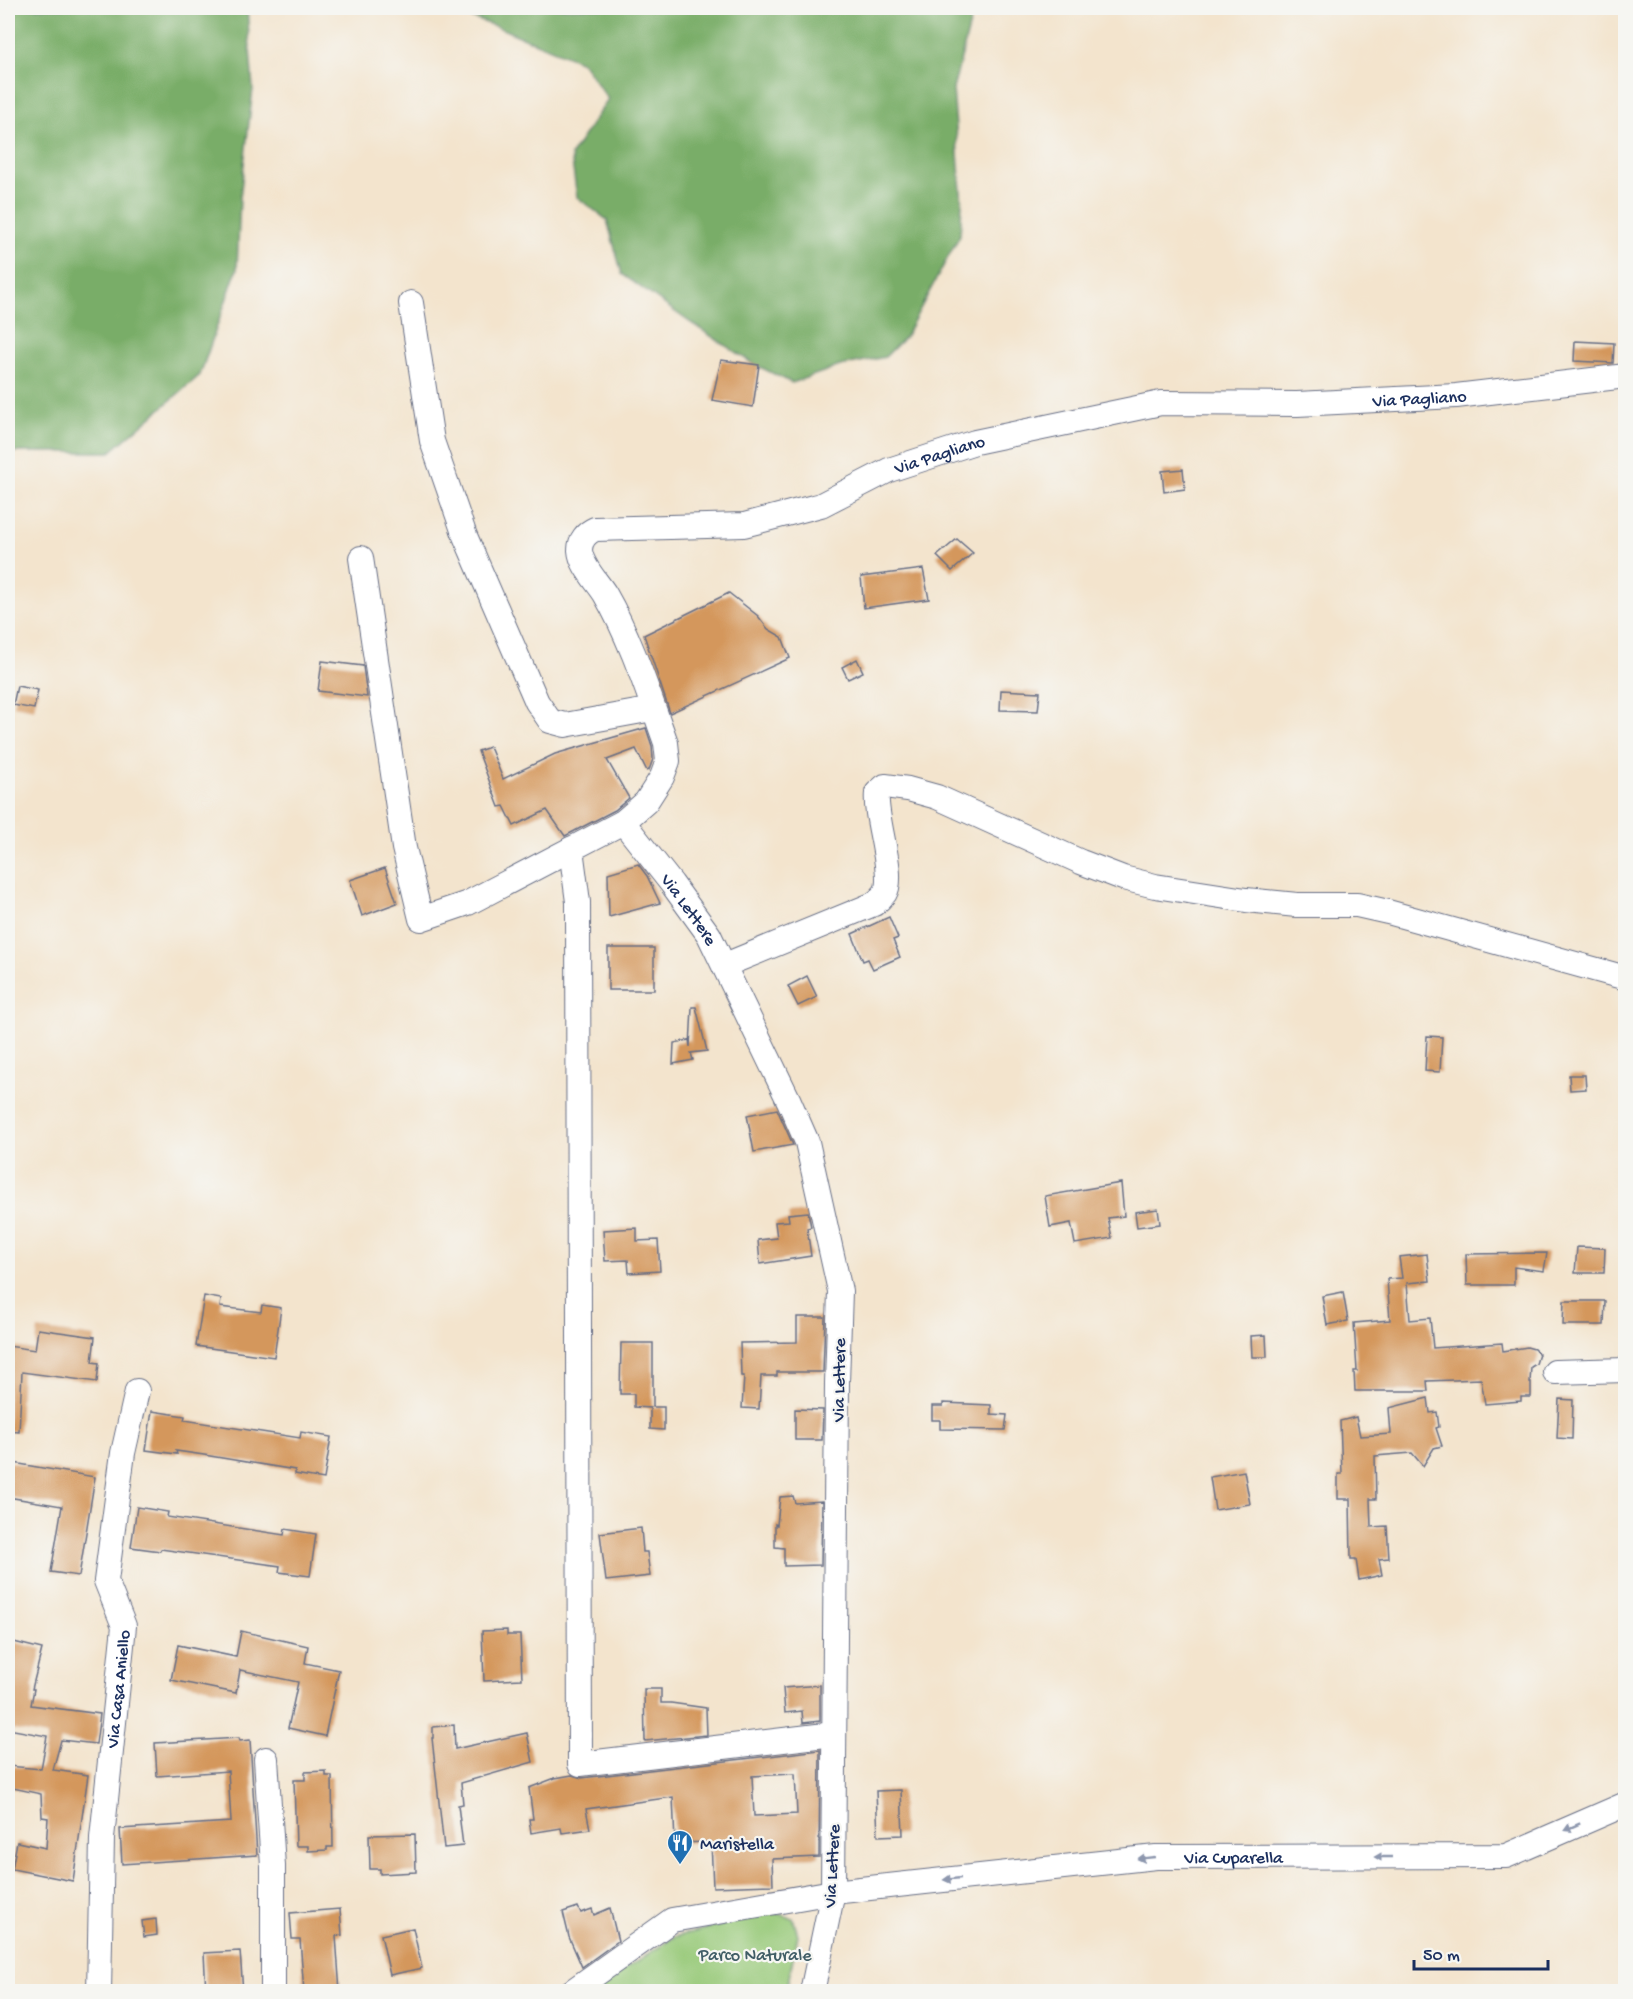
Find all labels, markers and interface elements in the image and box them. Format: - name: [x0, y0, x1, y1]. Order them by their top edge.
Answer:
- street label: Via Pagliano: [1371, 387, 1468, 413]
- street label: Via Pagliano: [891, 432, 987, 481]
- street label: Via Lettere: [654, 870, 721, 950]
- street label: Via Lettere: [829, 1337, 852, 1423]
- street label: Via Casa Aniello: [103, 1629, 137, 1750]
- street label: Via Lettere: [821, 1823, 846, 1909]
- one-way arrow: [1563, 1823, 1581, 1832]
- restaurant icon: Maristella: [665, 1828, 695, 1866]
- place label: Maristella: [700, 1835, 775, 1856]
- street label: Via Cuparella: [1183, 1849, 1284, 1870]
- one-way arrow: [1374, 1852, 1393, 1862]
- one-way arrow: [1137, 1854, 1156, 1863]
- one-way arrow: [943, 1875, 962, 1884]
- scale bar: [1414, 1933, 1548, 1971]
- park label: Parco Naturale: [697, 1946, 812, 1967]
- text: 50 m: [1423, 1946, 1460, 1967]

